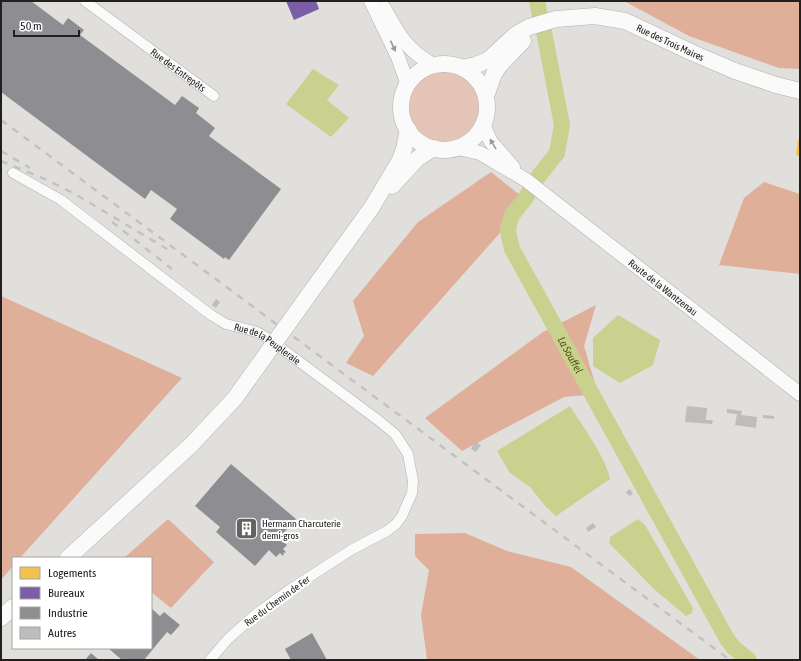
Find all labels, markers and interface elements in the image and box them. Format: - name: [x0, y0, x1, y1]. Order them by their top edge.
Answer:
- scale bar: [14, 12, 79, 38]
- text: 50 m: [20, 19, 42, 33]
- street label: Rue des Trois Maires: [635, 22, 706, 63]
- one-way arrow: [390, 40, 396, 51]
- street label: Rue des Entrepôts: [149, 46, 208, 94]
- one-way arrow: [489, 139, 497, 149]
- street label: Route de la Wantzenau: [627, 257, 700, 318]
- street label: Rue de la Peupleraie: [233, 321, 303, 367]
- water label: La Souffel: [556, 335, 585, 375]
- building icon: Hermann Charcuterie demi-gros: [234, 516, 260, 542]
- place label: Hermann Charcuterie demi-gros: [262, 518, 341, 541]
- legend: [12, 557, 152, 649]
- text: Logements: [48, 566, 96, 580]
- street label: Rue du Chemin de Fer: [242, 573, 313, 628]
- text: Bureaux: [48, 586, 85, 600]
- text: Industrie: [48, 606, 88, 620]
- text: Autres: [48, 626, 76, 640]

